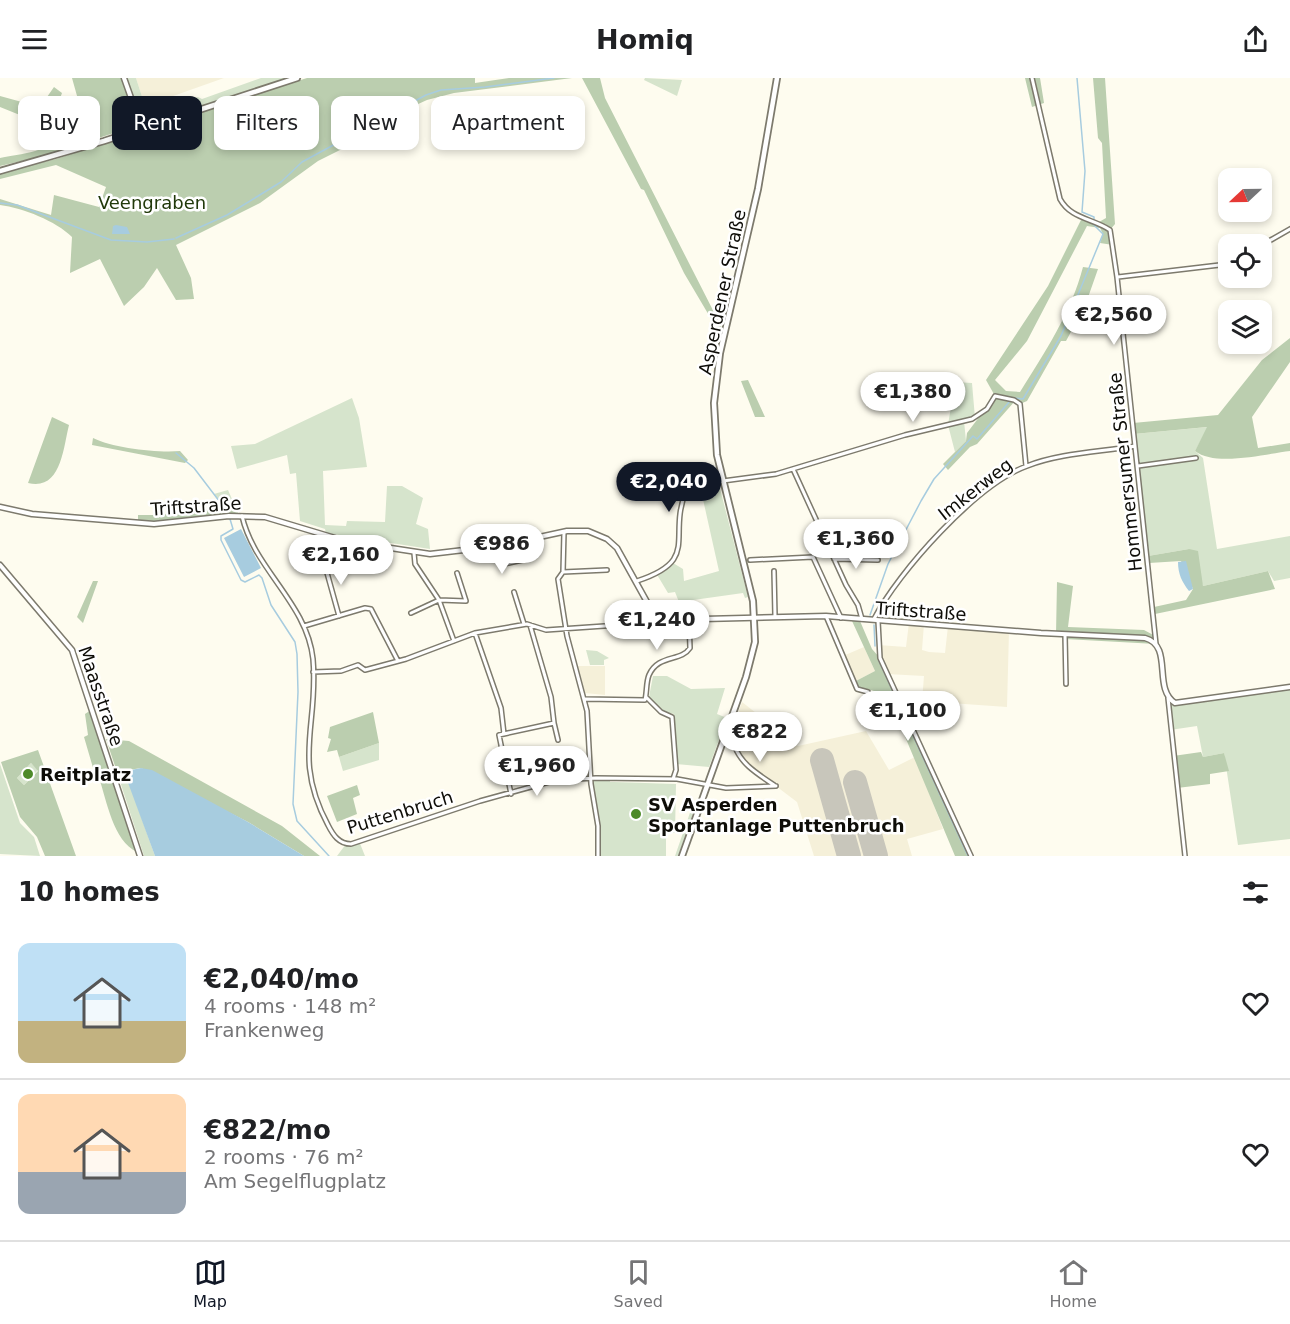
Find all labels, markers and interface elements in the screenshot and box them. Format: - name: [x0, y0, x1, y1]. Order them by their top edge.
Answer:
- icon: menu: [18, 23, 51, 56]
- icon: share: [1239, 23, 1272, 56]
- text: Homiq: [596, 24, 694, 55]
- chip: Buy: [18, 96, 100, 150]
- chip: Rent: [112, 96, 202, 150]
- chip: Filters: [214, 96, 319, 150]
- chip: New: [331, 96, 419, 150]
- chip: Apartment: [431, 96, 585, 150]
- north arrow: [1218, 168, 1272, 222]
- map controls: [1218, 168, 1272, 354]
- park label: Veengraben: [98, 192, 206, 213]
- street label: Asperdener Straße: [694, 207, 750, 377]
- button: locate: [1218, 234, 1272, 288]
- pin: €2,560: [1065, 295, 1163, 346]
- button: layers: [1218, 300, 1272, 354]
- text: €2,560: [1075, 302, 1153, 326]
- street label: Hommersumer Straße: [1104, 371, 1146, 573]
- pin: €1,380: [864, 372, 962, 423]
- text: €1,380: [874, 379, 952, 403]
- street label: Imkerweg: [934, 454, 1016, 524]
- pin: €2,040: [620, 462, 718, 513]
- text: €2,040: [630, 469, 708, 493]
- street label: Triftstraße: [149, 492, 242, 520]
- pin: €1,360: [807, 519, 905, 570]
- pin: €986: [466, 524, 538, 575]
- text: €1,360: [817, 526, 895, 550]
- text: €986: [474, 531, 530, 555]
- pin: €2,160: [292, 535, 390, 586]
- text: €2,160: [302, 542, 380, 566]
- street label: Triftstraße: [874, 597, 967, 625]
- pin: €1,240: [608, 600, 706, 651]
- text: €1,240: [618, 607, 696, 631]
- street label: Maasstraße: [74, 643, 128, 749]
- pin: €1,100: [859, 691, 957, 742]
- text: €1,100: [869, 698, 947, 722]
- pin: €822: [724, 712, 796, 763]
- text: €822: [732, 719, 788, 743]
- pin: €1,960: [488, 746, 586, 797]
- text: €1,960: [498, 753, 576, 777]
- place label: Reitplatz: [40, 764, 131, 785]
- marker: Reitplatz: [21, 767, 35, 781]
- street label: Puttenbruch: [344, 786, 456, 838]
- place label: SV Asperden Sportanlage Puttenbruch: [648, 794, 905, 836]
- marker: SV Asperden Sportanlage Puttenbruch: [629, 807, 643, 821]
- icon: filters: [1239, 876, 1272, 909]
- text: 10 homes: [18, 877, 160, 907]
- text: €2,040/mo: [204, 964, 359, 994]
- icon: home: [66, 967, 138, 1039]
- icon: heart: [1239, 987, 1272, 1020]
- text: 4 rooms · 148 m²: [204, 994, 376, 1018]
- text: Frankenweg: [204, 1018, 324, 1042]
- text: €822/mo: [204, 1115, 331, 1145]
- icon: home: [66, 1118, 138, 1190]
- icon: heart: [1239, 1138, 1272, 1171]
- text: 2 rooms · 76 m²: [204, 1145, 364, 1169]
- text: Am Segelflugplatz: [204, 1169, 386, 1193]
- tab: Map: [193, 1256, 227, 1311]
- tab: Saved: [614, 1256, 663, 1311]
- tab: Home: [1049, 1256, 1097, 1311]

